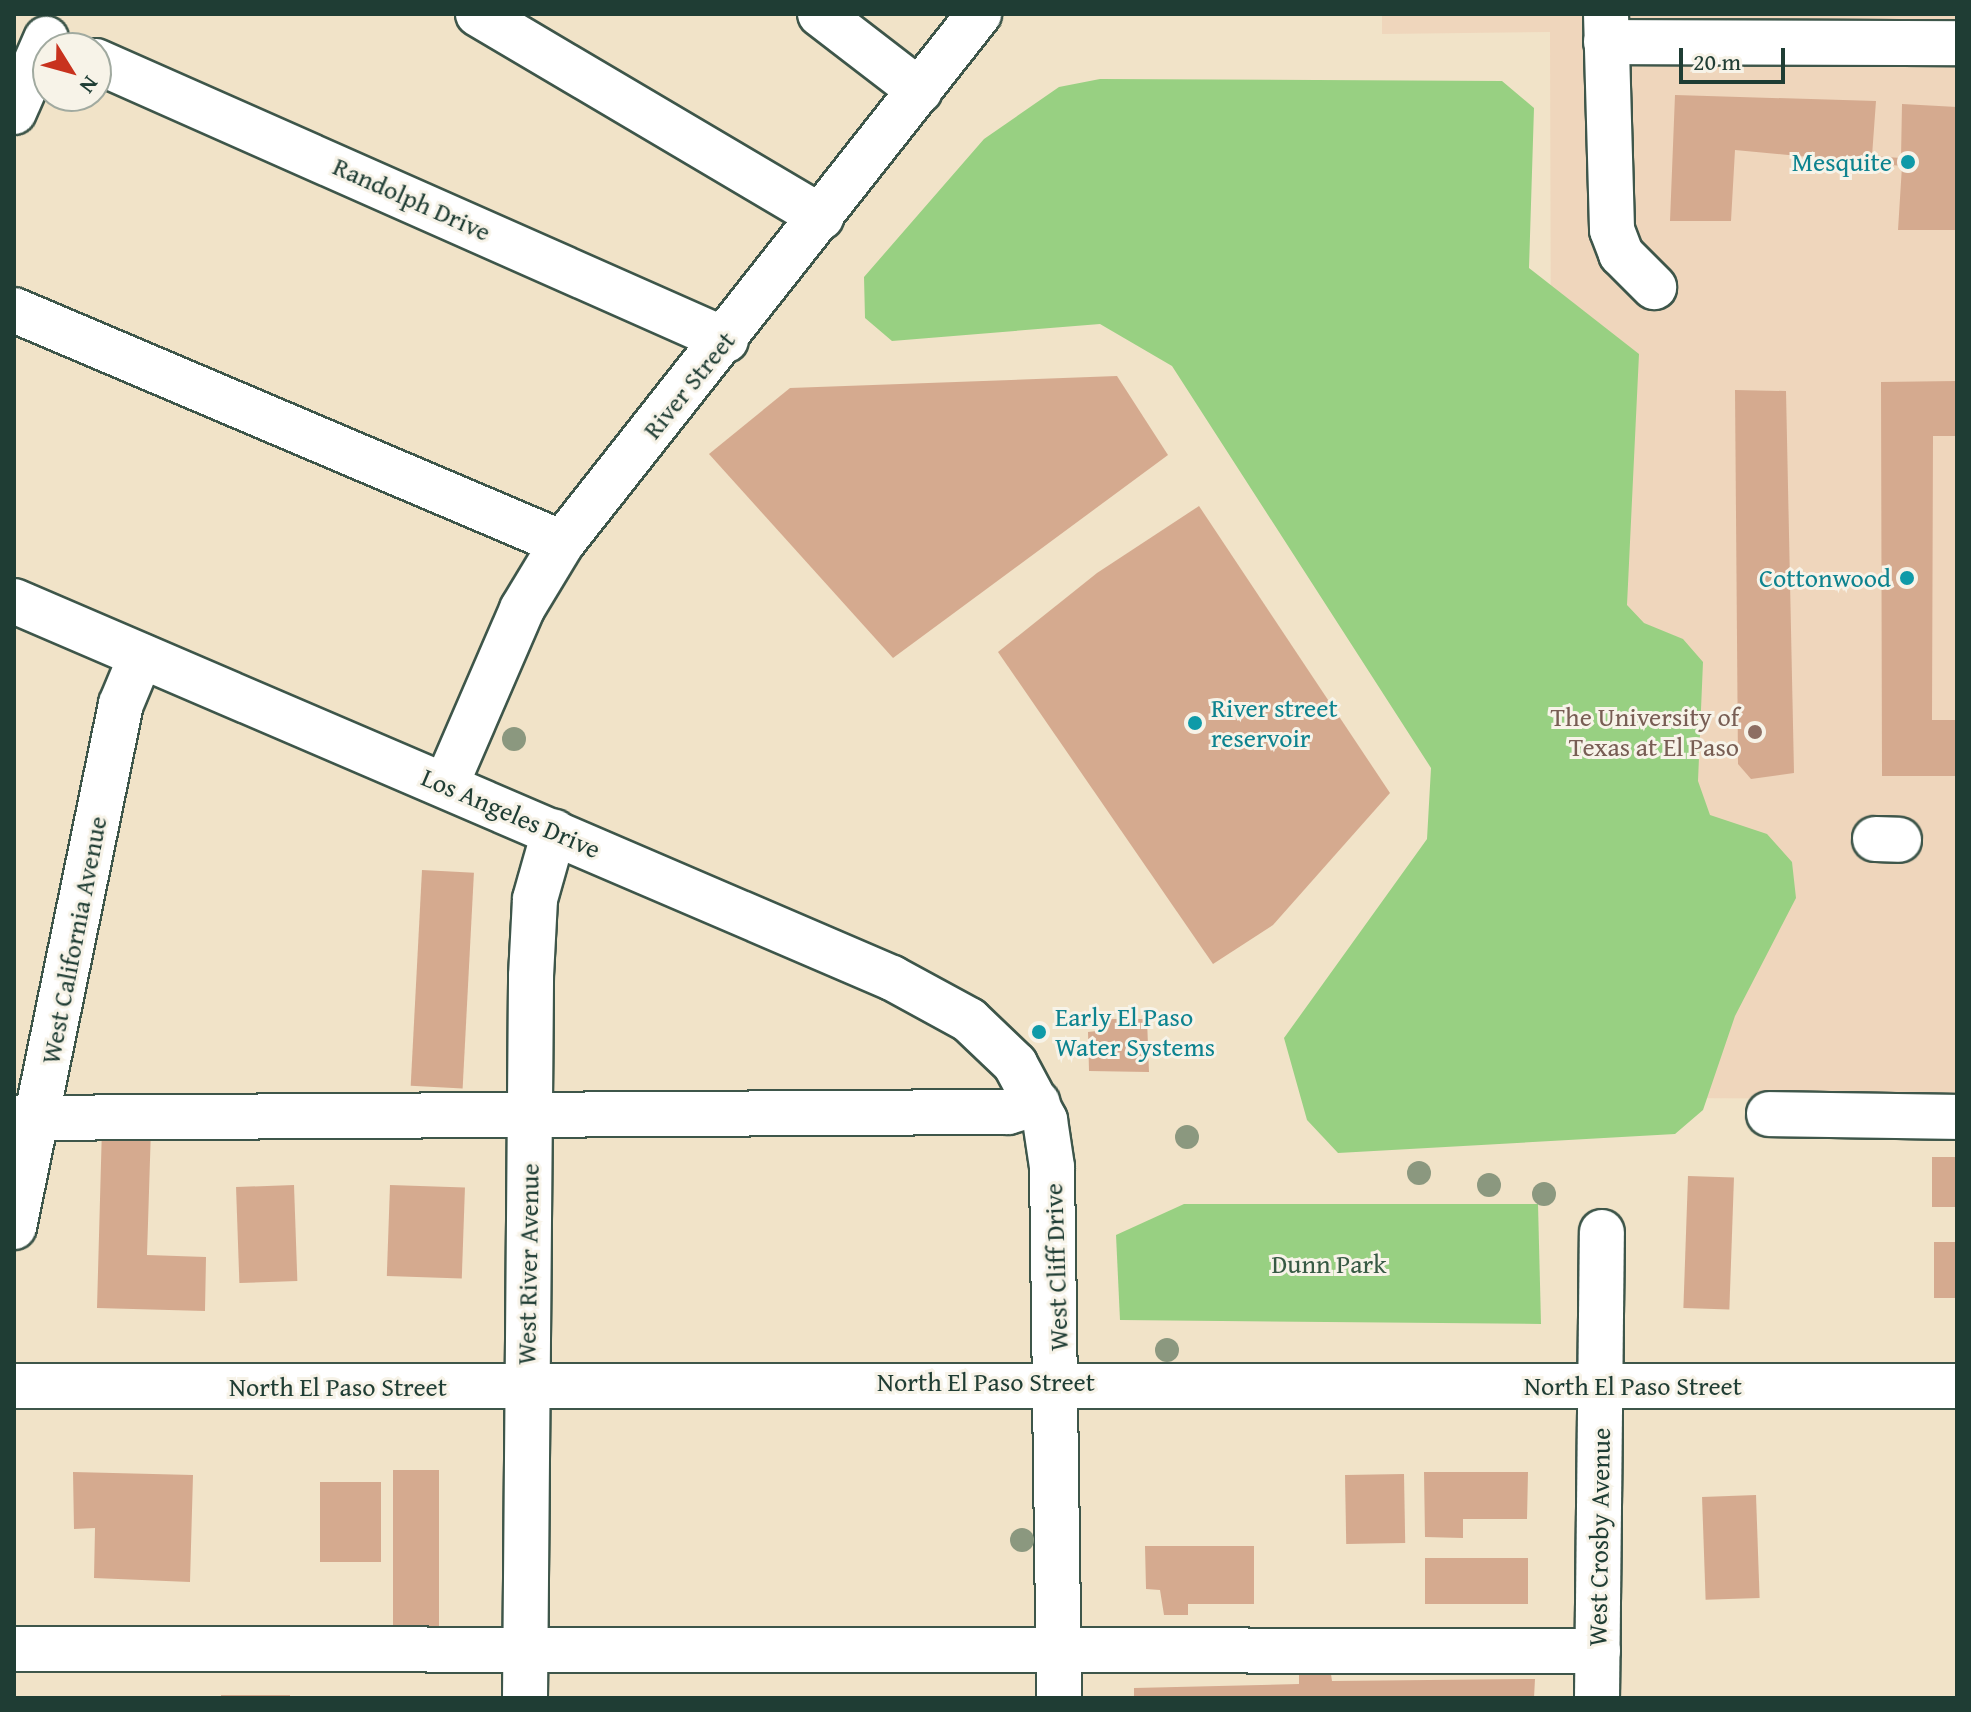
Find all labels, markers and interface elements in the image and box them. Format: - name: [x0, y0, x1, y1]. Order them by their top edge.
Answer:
- north arrow: [32, 32, 112, 112]
- scale bar: [1683, 32, 1789, 82]
- text: 20 m: [1693, 44, 1741, 79]
- text: N: [72, 70, 107, 101]
- place label: Mesquite: [1792, 146, 1892, 178]
- street label: Randolph Drive: [328, 150, 496, 248]
- marker: Mesquite: [1899, 153, 1917, 171]
- street label: River Street: [636, 325, 742, 445]
- place label: Cottonwood: [1759, 562, 1891, 594]
- marker: Cottonwood: [1898, 569, 1916, 587]
- place label: River street reservoir: [1211, 692, 1338, 754]
- place label: The University of Texas at El Paso: [1551, 701, 1739, 762]
- marker: River street reservoir: [1186, 714, 1204, 732]
- marker: The University of Texas at El Paso: [1746, 723, 1764, 741]
- street label: Los Angeles Drive: [417, 761, 605, 865]
- street label: West California Avenue: [35, 814, 113, 1066]
- place label: Early El Paso Water Systems: [1055, 1001, 1215, 1062]
- marker: Early El Paso Water Systems: [1030, 1023, 1048, 1041]
- street label: West River Avenue: [511, 1163, 545, 1365]
- street label: West Cliff Drive: [1037, 1183, 1075, 1351]
- park label: Dunn Park: [1272, 1248, 1386, 1280]
- street label: North El Paso Street: [877, 1366, 1095, 1398]
- street label: North El Paso Street: [1524, 1370, 1742, 1402]
- street label: North El Paso Street: [229, 1371, 447, 1403]
- street label: West Crosby Avenue: [1581, 1427, 1617, 1647]

